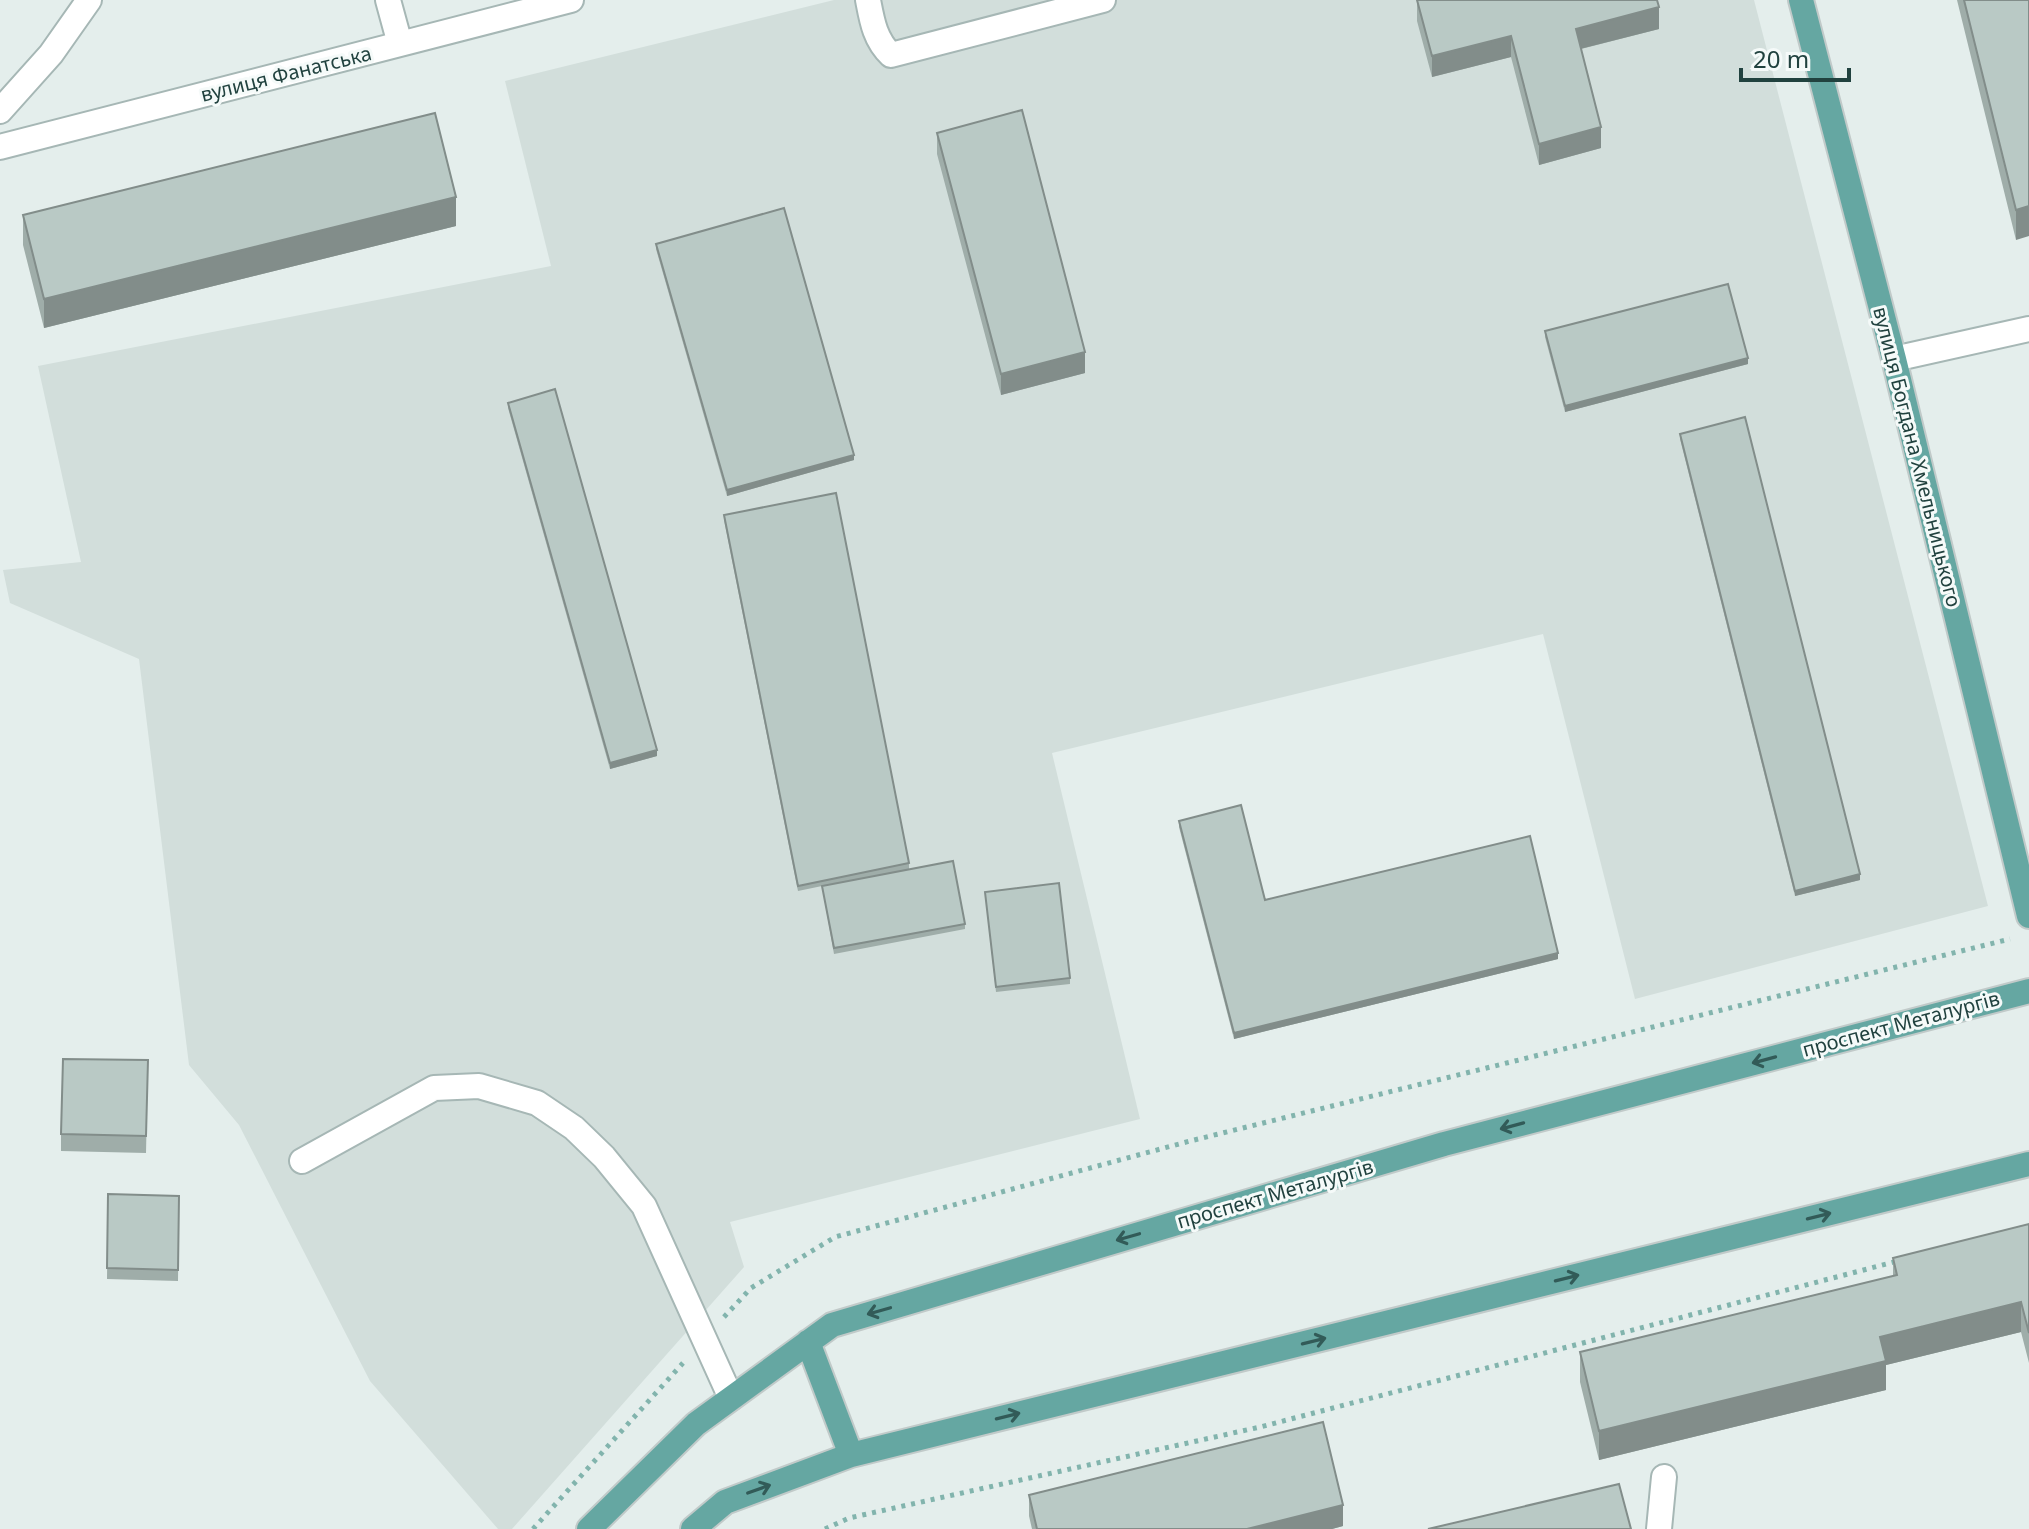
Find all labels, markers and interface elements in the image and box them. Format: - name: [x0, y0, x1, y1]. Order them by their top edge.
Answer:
- scale bar: [1741, 32, 1849, 82]
- street label: вулиця Фанатська: [198, 39, 374, 108]
- text: 20 m: [1753, 42, 1809, 75]
- street label: вулиця Богдана Хмельницького: [1867, 304, 1968, 610]
- street label: проспект Металургів: [1799, 984, 2002, 1063]
- one-way arrow: [1751, 1054, 1777, 1069]
- one-way arrow: [1500, 1119, 1526, 1134]
- street label: проспект Металургів: [1174, 1153, 1376, 1234]
- one-way arrow: [1806, 1208, 1831, 1223]
- one-way arrow: [1116, 1230, 1142, 1245]
- one-way arrow: [1553, 1270, 1579, 1285]
- one-way arrow: [866, 1304, 892, 1319]
- one-way arrow: [1301, 1332, 1327, 1347]
- one-way arrow: [995, 1408, 1021, 1423]
- one-way arrow: [746, 1481, 771, 1495]

